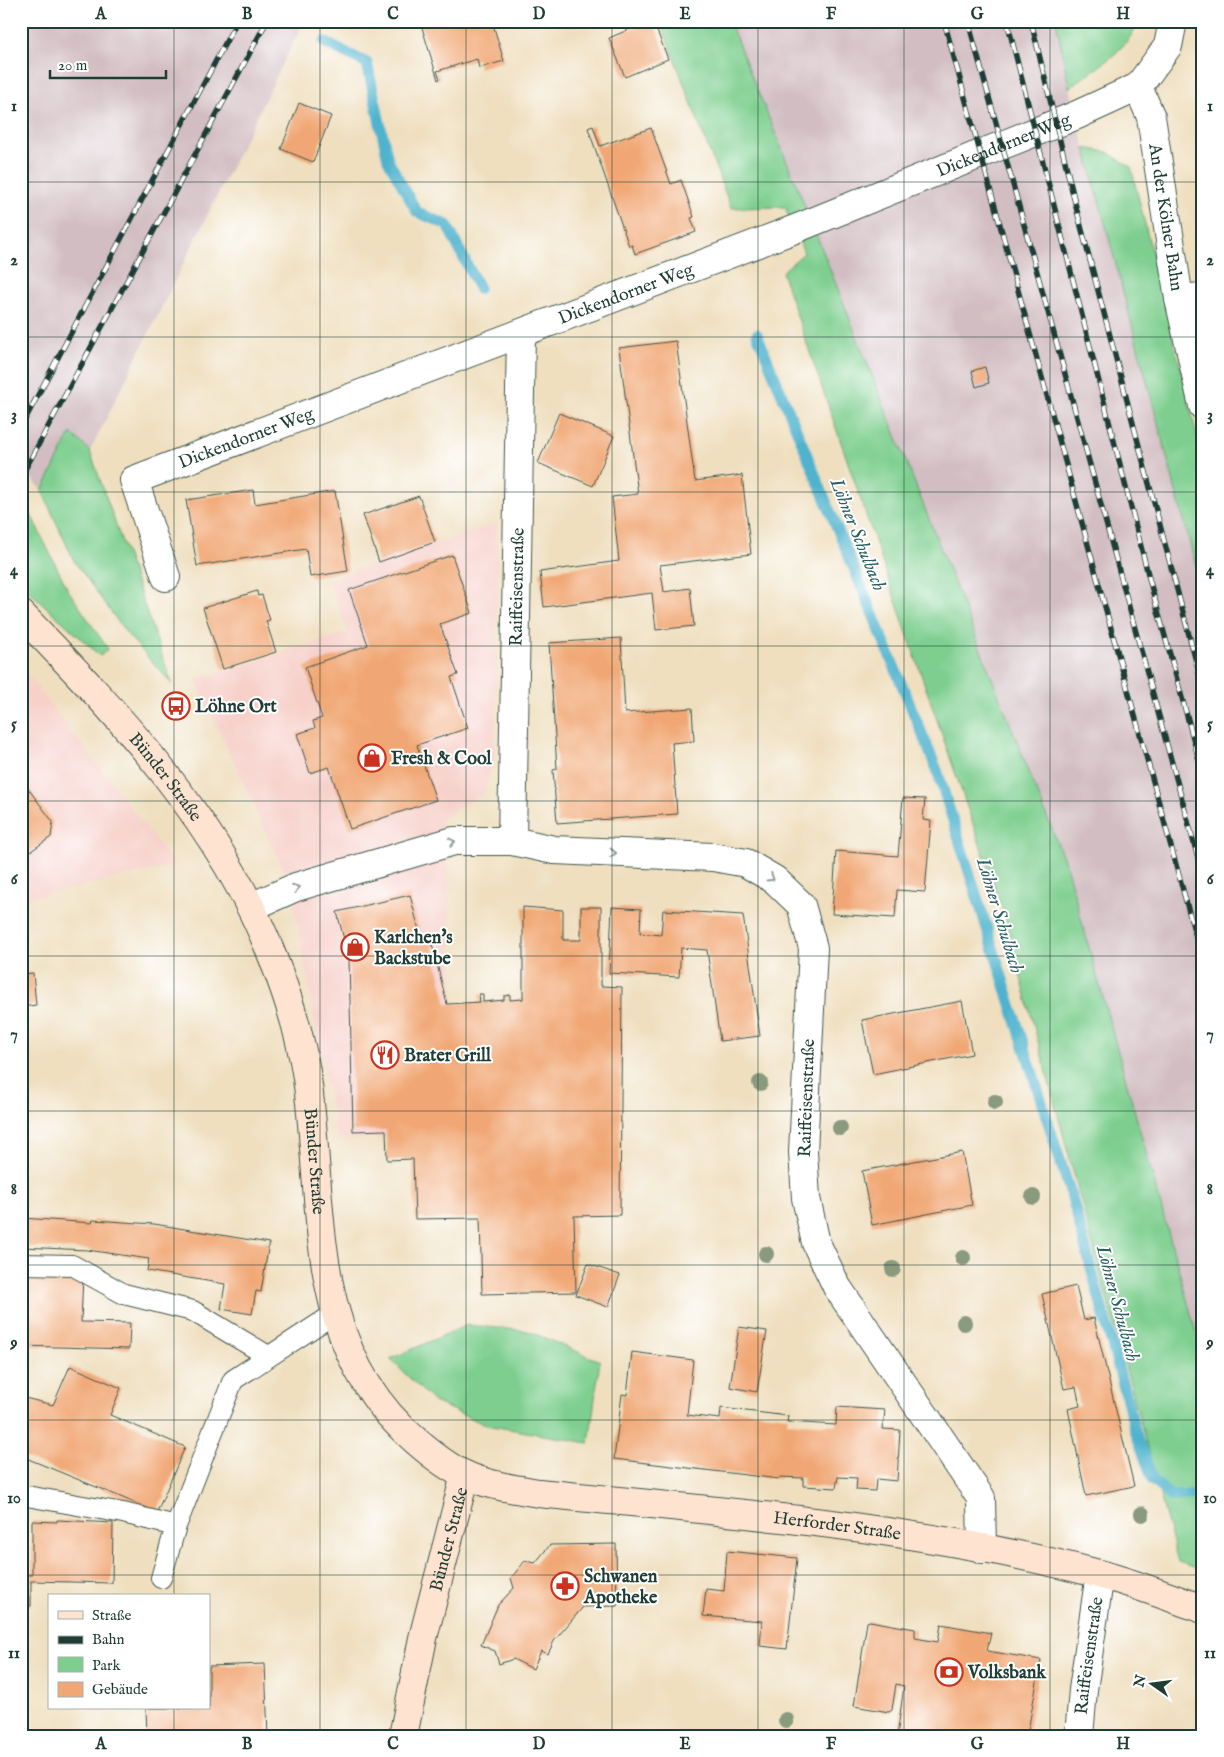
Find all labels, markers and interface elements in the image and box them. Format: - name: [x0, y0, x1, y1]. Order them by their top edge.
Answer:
- text: A: [95, 5, 108, 25]
- text: B: [242, 5, 253, 25]
- text: C: [387, 5, 399, 25]
- text: D: [533, 5, 546, 25]
- text: E: [679, 5, 691, 25]
- text: F: [826, 5, 837, 25]
- text: G: [971, 5, 984, 25]
- text: H: [1116, 5, 1130, 25]
- scale bar: [50, 48, 166, 80]
- text: 20 m: [58, 56, 88, 75]
- text: 1: [11, 97, 17, 117]
- text: 1: [1207, 97, 1213, 117]
- street label: Dickendorner Weg: [933, 109, 1075, 184]
- street label: An der Kölner Bahn: [1142, 141, 1188, 293]
- text: 2: [10, 251, 18, 271]
- text: 2: [1206, 251, 1214, 271]
- street label: Dickendorner Weg: [555, 259, 697, 331]
- street label: Dickendorner Weg: [176, 403, 318, 475]
- text: 3: [11, 406, 17, 426]
- text: 3: [1207, 406, 1213, 426]
- water label: Löhner Schulbach: [823, 474, 891, 595]
- street label: Raiffeisenstraße: [505, 528, 531, 647]
- text: 4: [10, 561, 19, 581]
- text: 4: [1206, 561, 1215, 581]
- bus stop icon: Löhne Ort: [161, 691, 191, 721]
- place label: Löhne Ort: [195, 696, 277, 719]
- text: 5: [11, 715, 17, 735]
- text: 5: [1207, 715, 1213, 735]
- street label: Bünder Straße: [123, 728, 206, 827]
- shop icon: Fresh & Cool: [357, 743, 387, 773]
- place label: Fresh & Cool: [391, 748, 493, 771]
- one-way arrow: [447, 838, 456, 848]
- one-way arrow: [610, 848, 617, 858]
- water label: Löhner Schulbach: [970, 854, 1028, 976]
- text: 6: [11, 870, 19, 890]
- text: 6: [1207, 870, 1215, 890]
- one-way arrow: [765, 871, 774, 881]
- one-way arrow: [291, 884, 300, 894]
- place label: Karlchen's Backstube: [374, 927, 453, 971]
- shop icon: Karlchen's Backstube: [340, 932, 370, 962]
- text: 7: [10, 1025, 18, 1045]
- text: 7: [1206, 1025, 1214, 1045]
- street label: Raiffeisenstraße: [794, 1038, 821, 1158]
- restaurant icon: Brater Grill: [370, 1040, 400, 1070]
- place label: Brater Grill: [404, 1045, 492, 1068]
- street label: Bünder Straße: [298, 1107, 329, 1216]
- text: 8: [11, 1180, 17, 1200]
- text: 8: [1207, 1180, 1213, 1200]
- water label: Löhner Schulbach: [1090, 1242, 1144, 1364]
- text: 9: [10, 1334, 18, 1354]
- text: 9: [1206, 1334, 1214, 1354]
- street label: Bünder Straße: [425, 1485, 474, 1594]
- text: 10: [7, 1489, 21, 1509]
- text: 10: [1203, 1489, 1217, 1509]
- street label: Herforder Straße: [772, 1507, 902, 1547]
- place label: Schwanen Apotheke: [583, 1566, 658, 1610]
- pharmacy icon: Schwanen Apotheke: [550, 1571, 580, 1601]
- legend: [48, 1594, 210, 1710]
- street label: Raiffeisenstraße: [1071, 1595, 1110, 1716]
- text: Straße: [92, 1606, 132, 1625]
- text: Bahn: [92, 1630, 124, 1649]
- text: 11: [8, 1644, 20, 1664]
- text: 11: [1204, 1644, 1216, 1664]
- text: Park: [92, 1656, 122, 1675]
- bank icon: Volksbank: [934, 1657, 964, 1687]
- north arrow: [1126, 1660, 1176, 1710]
- place label: Volksbank: [967, 1662, 1047, 1685]
- text: N: [1130, 1673, 1151, 1690]
- text: Gebäude: [92, 1680, 148, 1699]
- text: A: [95, 1735, 108, 1755]
- text: B: [242, 1735, 253, 1755]
- text: C: [387, 1735, 399, 1755]
- text: D: [533, 1735, 546, 1755]
- text: E: [679, 1735, 691, 1755]
- text: F: [826, 1735, 837, 1755]
- text: G: [971, 1735, 984, 1755]
- text: H: [1116, 1735, 1130, 1755]

